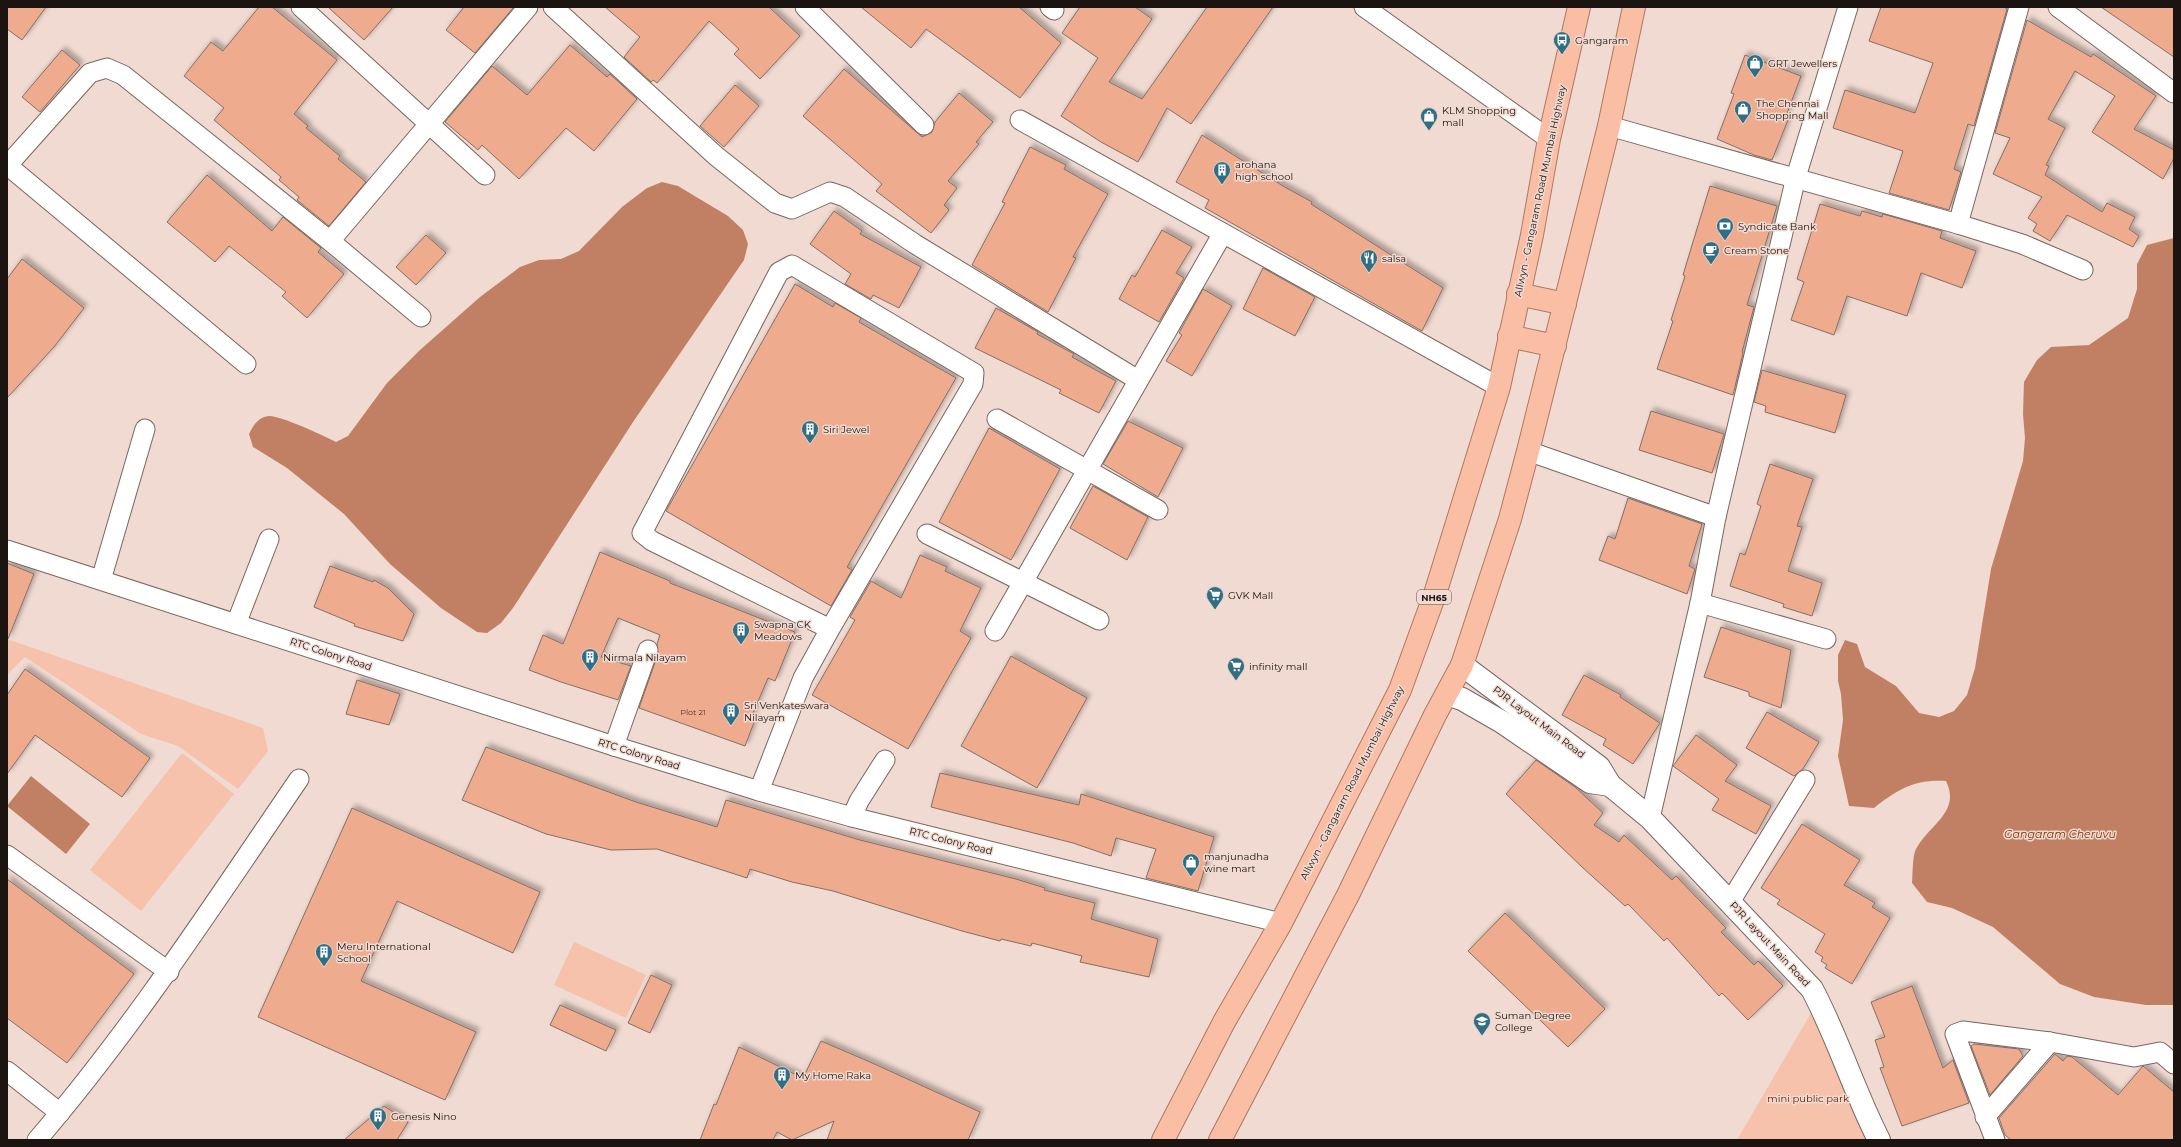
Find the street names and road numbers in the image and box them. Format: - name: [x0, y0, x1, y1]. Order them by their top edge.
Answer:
- street label: Allwyn - Gangaram Road Mumbai Highway: [1511, 83, 1569, 298]
- road number: NH65: [1417, 590, 1451, 604]
- street label: RTC Colony Road: [288, 635, 374, 673]
- street label: Allwyn - Gangaram Road Mumbai Highway: [1297, 683, 1407, 882]
- street label: PJR Layout Main Road: [1490, 683, 1588, 761]
- street label: RTC Colony Road: [596, 735, 682, 773]
- street label: RTC Colony Road: [908, 824, 994, 858]
- street label: PJR Layout Main Road: [1727, 899, 1813, 989]

